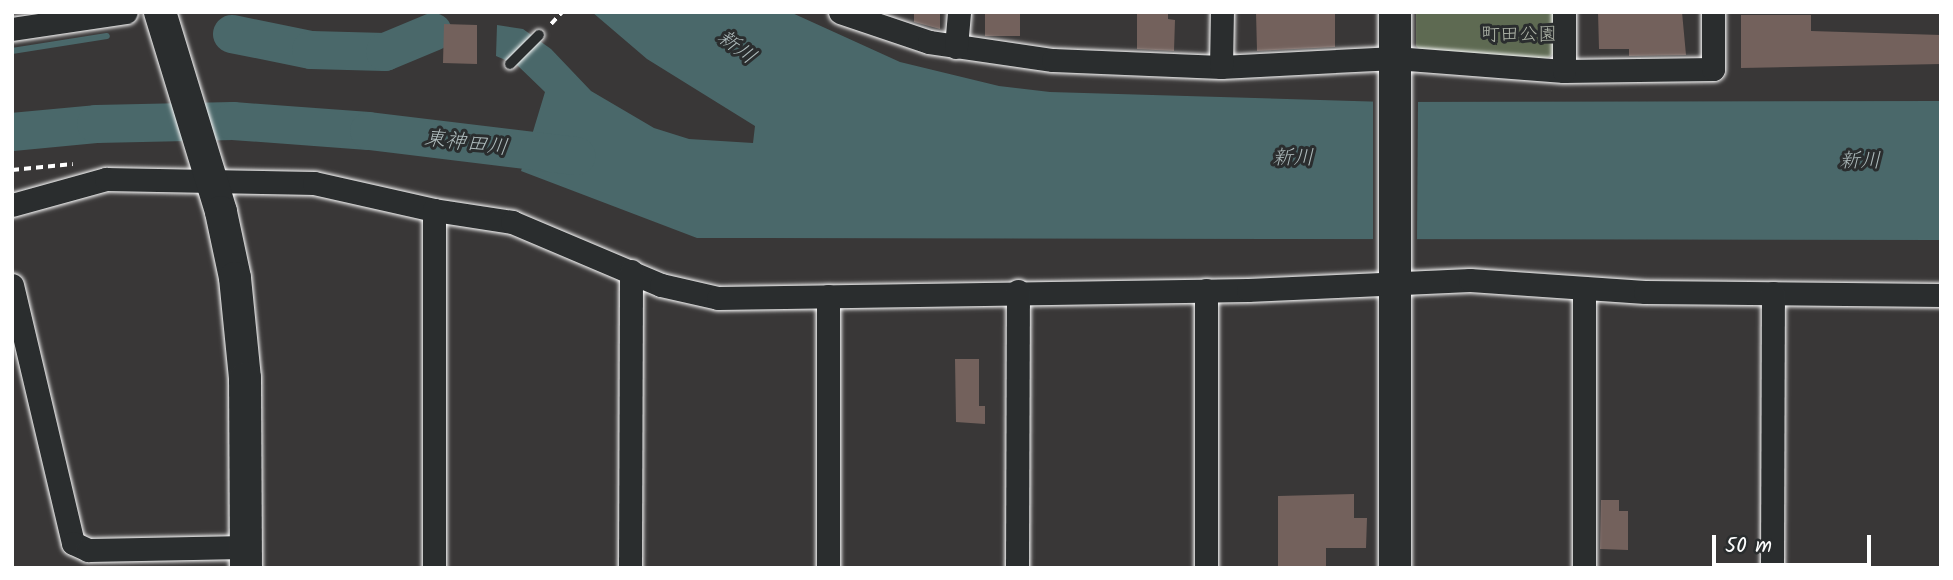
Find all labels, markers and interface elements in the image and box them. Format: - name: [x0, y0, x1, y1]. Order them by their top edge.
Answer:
- water label: 新川: [712, 25, 760, 71]
- park label: 町田公園: [1481, 25, 1557, 47]
- water label: 東神田川: [423, 126, 509, 162]
- water label: 新川: [1272, 146, 1314, 172]
- water label: 新川: [1839, 149, 1881, 175]
- scale bar: [1715, 520, 1874, 564]
- text: 50 m: [1725, 530, 1772, 563]

